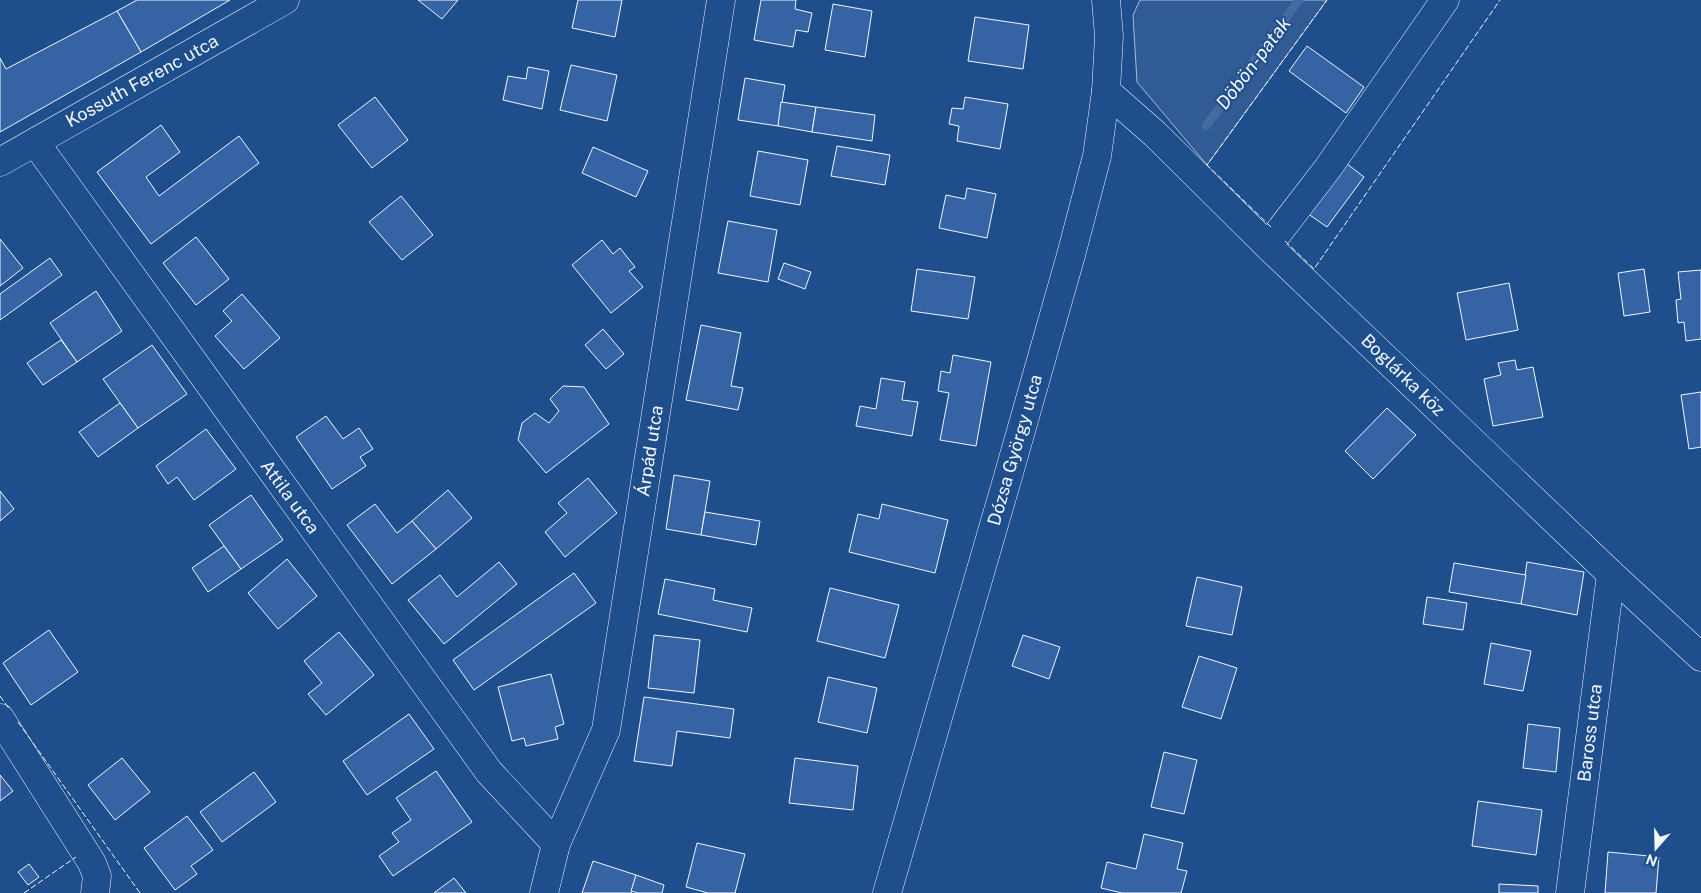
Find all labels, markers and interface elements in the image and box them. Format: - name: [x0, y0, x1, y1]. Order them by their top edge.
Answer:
- water label: Döbön-patak: [1211, 12, 1295, 114]
- street label: Kossuth Ferenc utca: [62, 30, 222, 131]
- street label: Boglárka köz: [1357, 329, 1450, 420]
- street label: Dózsa György utca: [983, 372, 1046, 528]
- street label: Árpád utca: [631, 404, 667, 498]
- street label: Attila utca: [257, 456, 324, 538]
- street label: Baross utca: [1573, 683, 1606, 783]
- north arrow: [1631, 823, 1681, 873]
- text: N: [1644, 851, 1659, 870]

